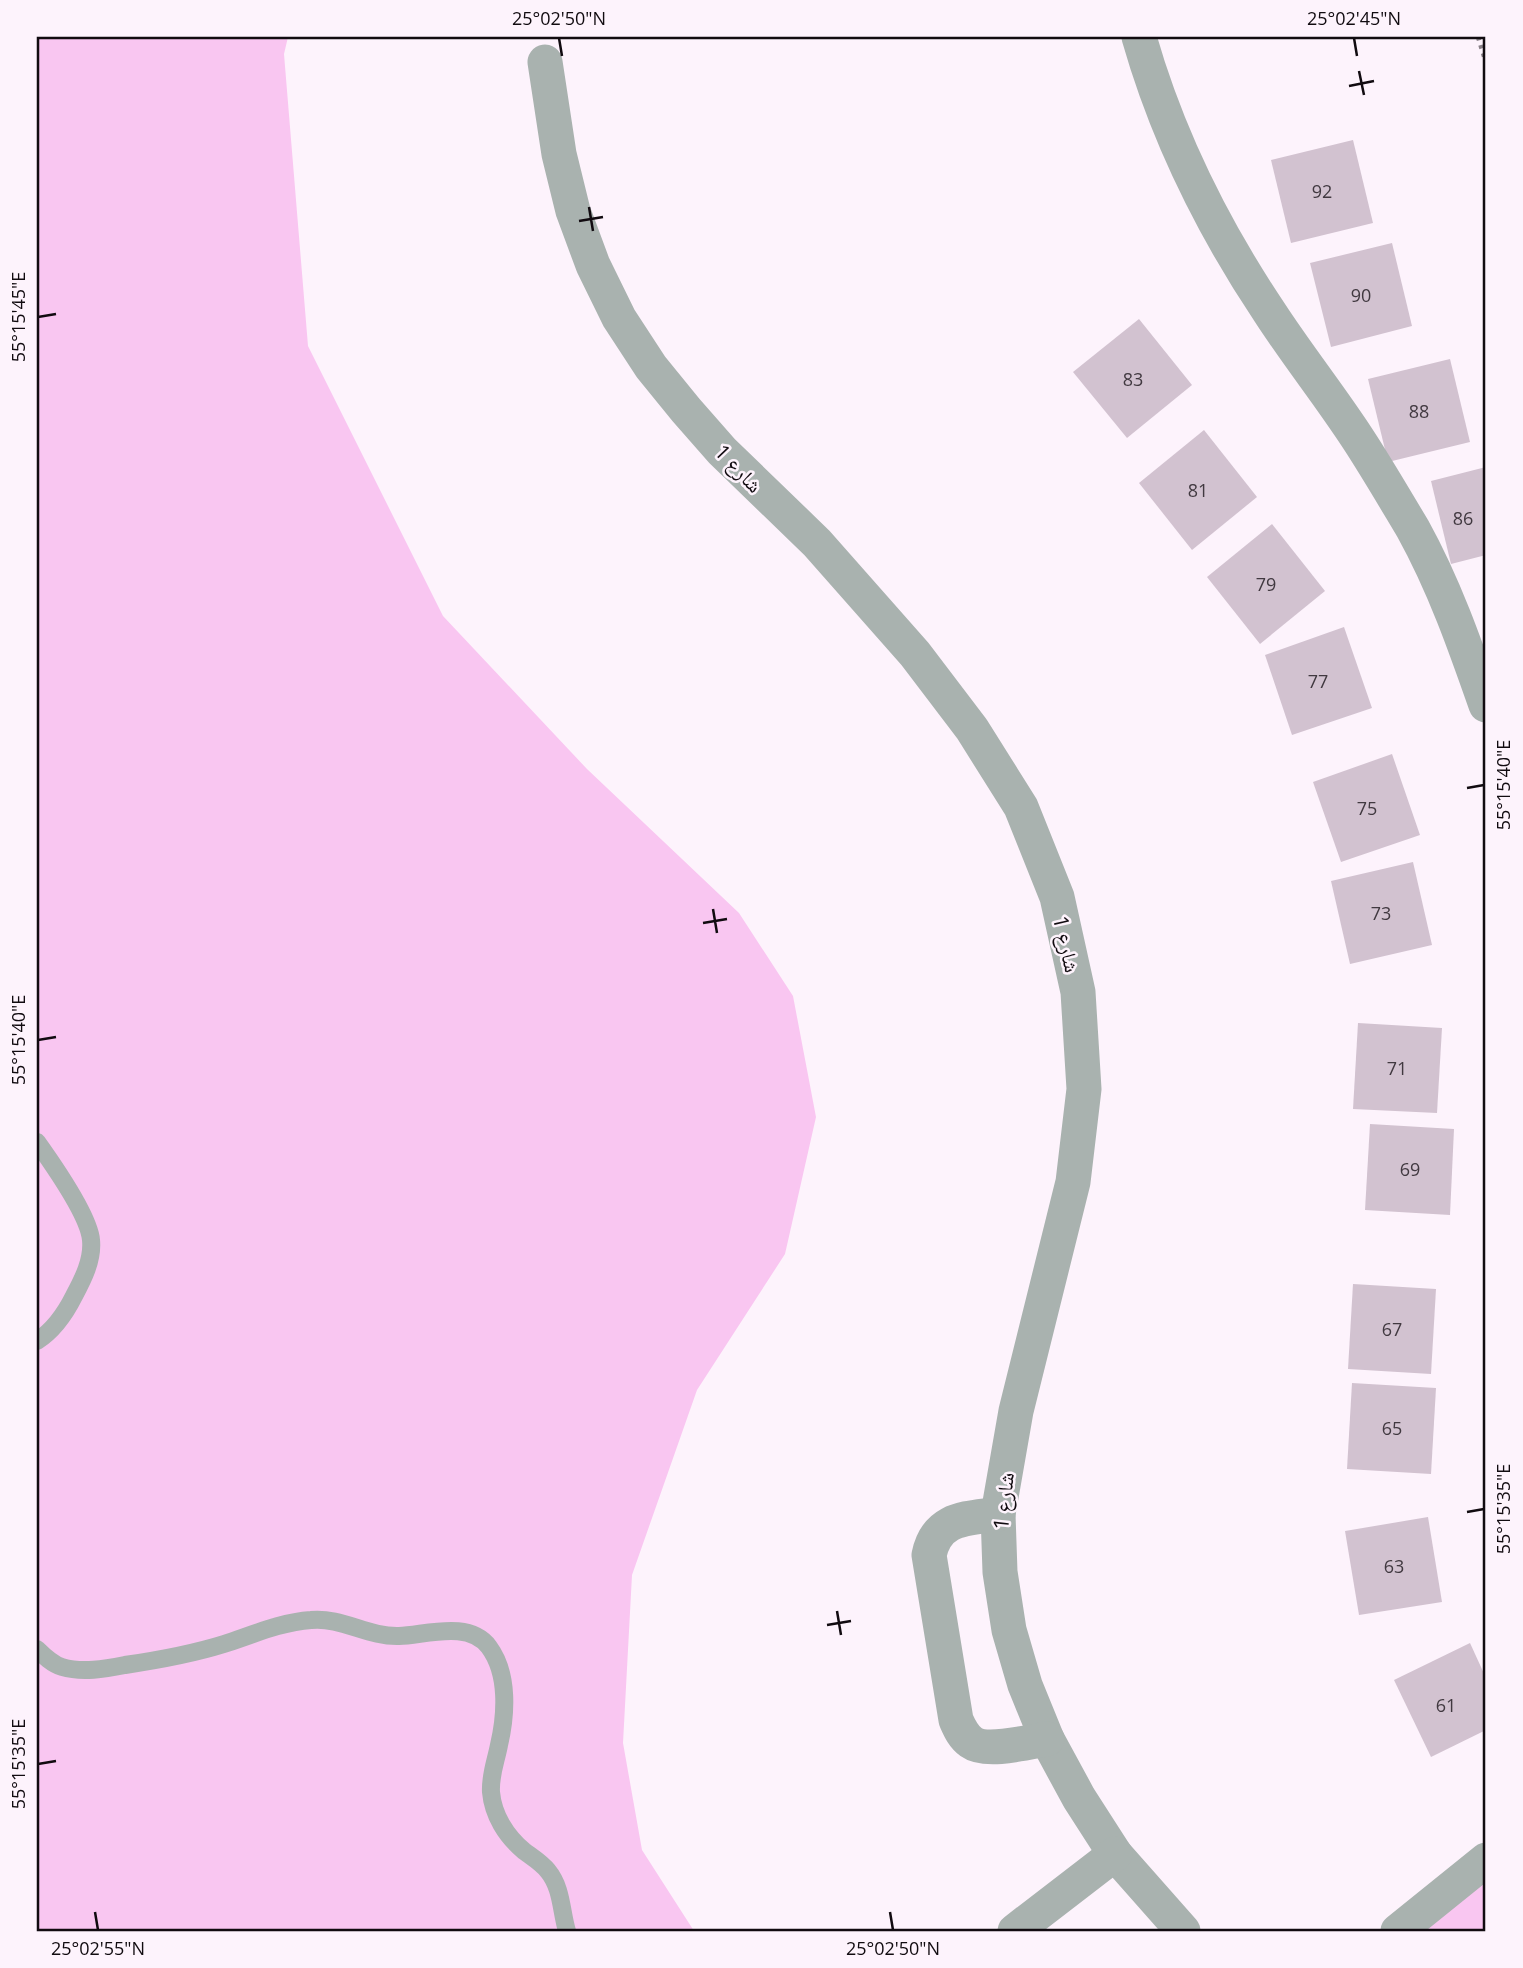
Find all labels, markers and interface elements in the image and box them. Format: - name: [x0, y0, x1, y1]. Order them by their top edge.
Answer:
- text: 25°02'50"N: [512, 6, 606, 30]
- text: 25°02'45"N: [1307, 6, 1401, 30]
- house number: 92: [1312, 179, 1332, 203]
- text: 55°15'45"E: [6, 272, 30, 362]
- house number: 90: [1351, 283, 1371, 307]
- house number: 83: [1123, 367, 1143, 391]
- house number: 88: [1409, 399, 1429, 423]
- street label: شارع 1: [709, 438, 769, 498]
- house number: 81: [1188, 478, 1208, 502]
- house number: 86: [1453, 506, 1473, 530]
- house number: 79: [1256, 572, 1276, 596]
- house number: 77: [1308, 669, 1328, 693]
- text: 55°15'40"E: [1491, 740, 1515, 830]
- house number: 75: [1357, 796, 1377, 820]
- house number: 73: [1371, 901, 1391, 925]
- street label: شارع 1: [1047, 913, 1087, 975]
- text: 55°15'40"E: [6, 995, 30, 1085]
- house number: 71: [1387, 1056, 1407, 1080]
- house number: 69: [1400, 1157, 1420, 1181]
- house number: 67: [1382, 1317, 1402, 1341]
- house number: 65: [1382, 1416, 1402, 1440]
- text: 55°15'35"E: [1491, 1464, 1515, 1554]
- street label: شارع 1: [986, 1471, 1020, 1531]
- house number: 63: [1384, 1554, 1404, 1578]
- house number: 61: [1436, 1693, 1456, 1717]
- text: 55°15'35"E: [6, 1719, 30, 1809]
- text: 25°02'55"N: [51, 1936, 145, 1960]
- text: 25°02'50"N: [846, 1936, 940, 1960]

